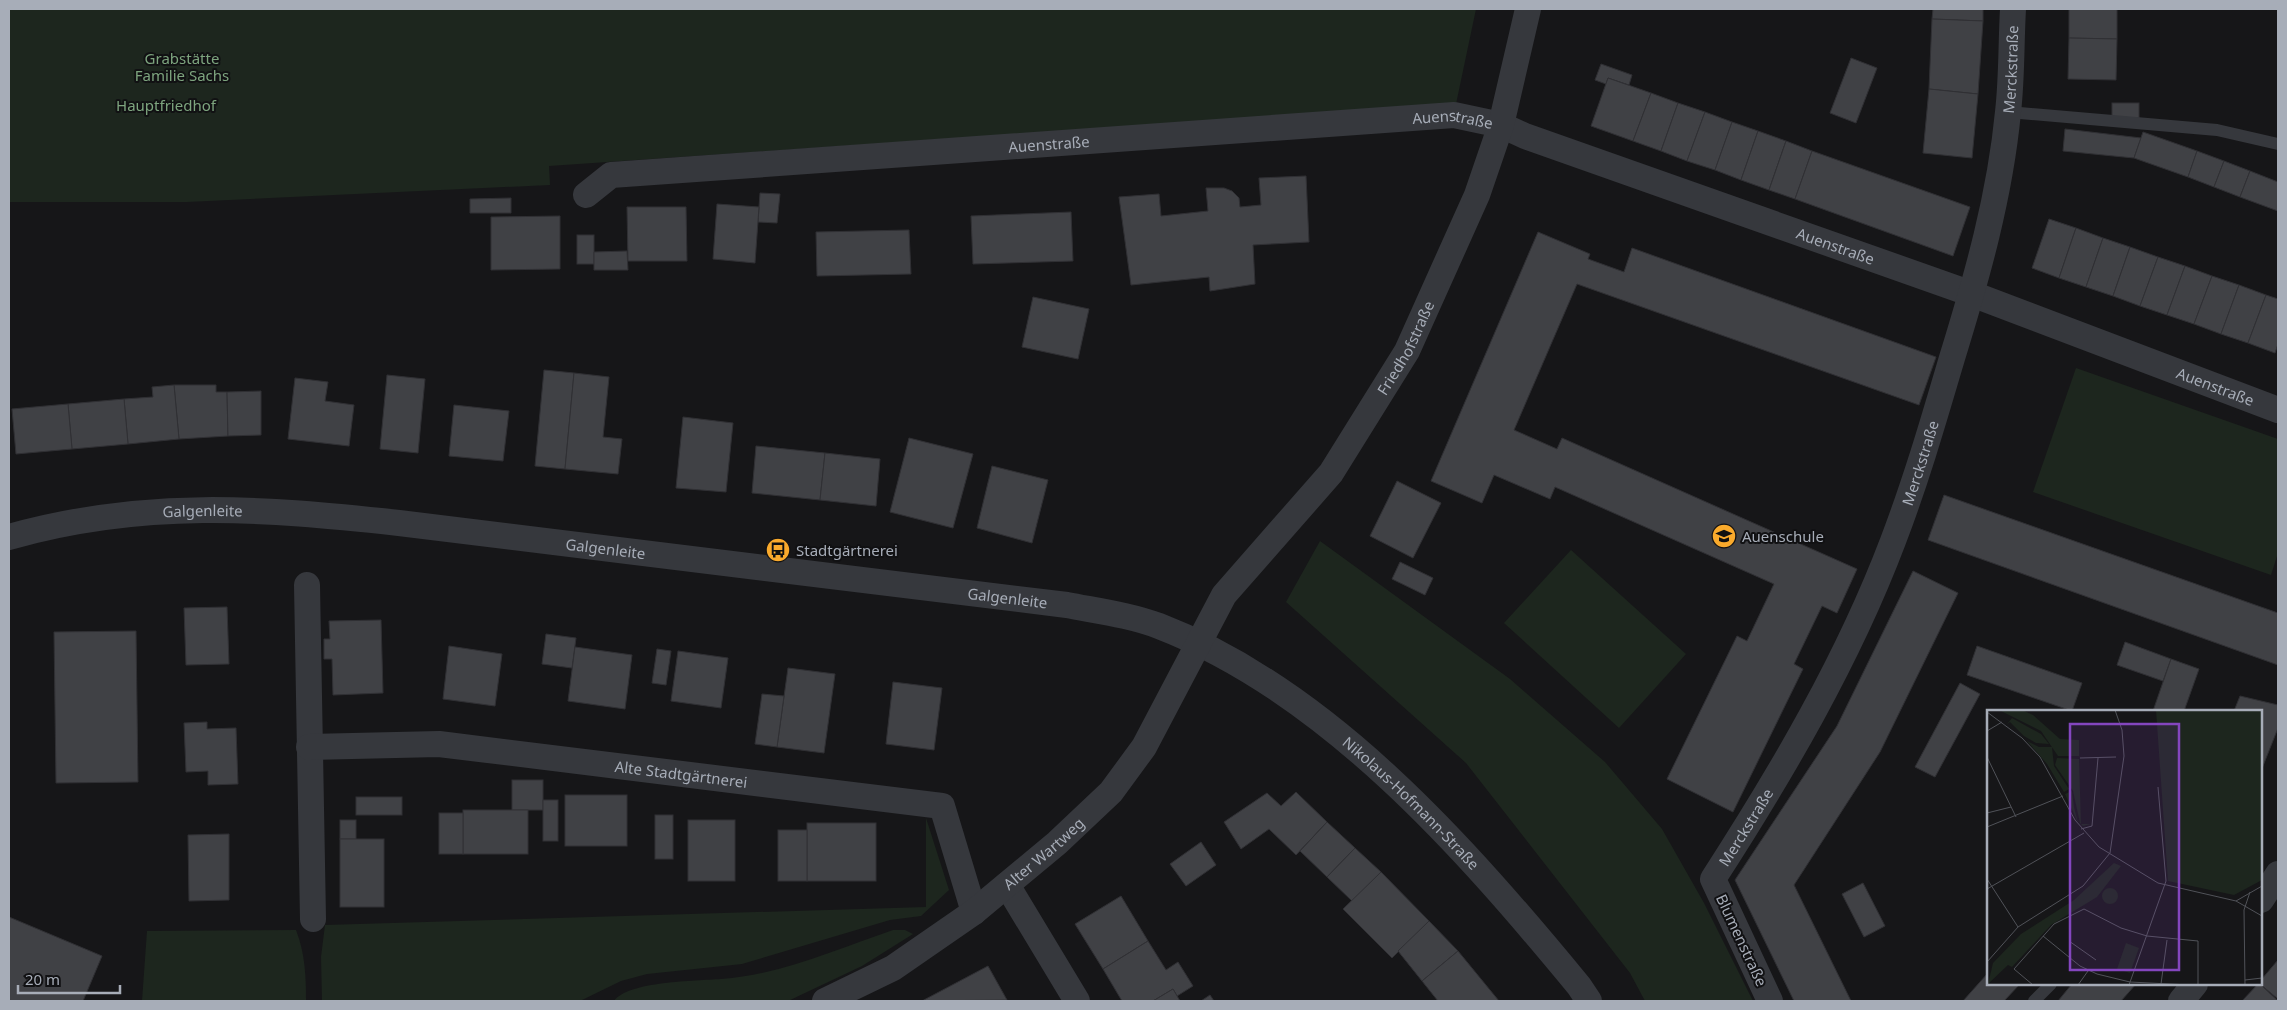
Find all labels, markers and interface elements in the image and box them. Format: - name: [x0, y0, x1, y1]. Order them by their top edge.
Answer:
- street label: Merckstraße: [1998, 25, 2022, 114]
- park label: Grabstätte Familie Sachs: [135, 48, 229, 85]
- park label: Hauptfriedhof: [116, 95, 217, 115]
- street label: Auenstraße: [1411, 105, 1495, 133]
- street label: Auenstraße: [1008, 131, 1090, 157]
- street label: Auenstraße: [1794, 223, 1877, 269]
- street label: Friedhofstraße: [1372, 298, 1438, 399]
- street label: Auenstraße: [2174, 362, 2257, 410]
- street label: Merckstraße: [1897, 418, 1943, 508]
- street label: Galgenleite: [162, 500, 243, 521]
- school or university icon: Auenschule: [1711, 523, 1737, 549]
- place label: Auenschule: [1742, 526, 1824, 546]
- street label: Galgenleite: [564, 534, 647, 563]
- bus stop icon: Stadtgärtnerei: [765, 537, 791, 563]
- place label: Stadtgärtnerei: [796, 540, 898, 560]
- street label: Galgenleite: [966, 583, 1049, 613]
- inset map: [1987, 710, 2262, 985]
- street label: Nikolaus-Hofmann-Straße: [1339, 732, 1484, 874]
- street label: Alte Stadtgärtnerei: [614, 756, 749, 792]
- street label: Merckstraße: [1714, 784, 1777, 870]
- street label: Alter Wartweg: [999, 813, 1088, 894]
- street label: Blumenstraße: [1712, 891, 1772, 989]
- scale bar: [18, 962, 120, 994]
- text: 20 m: [25, 969, 60, 989]

